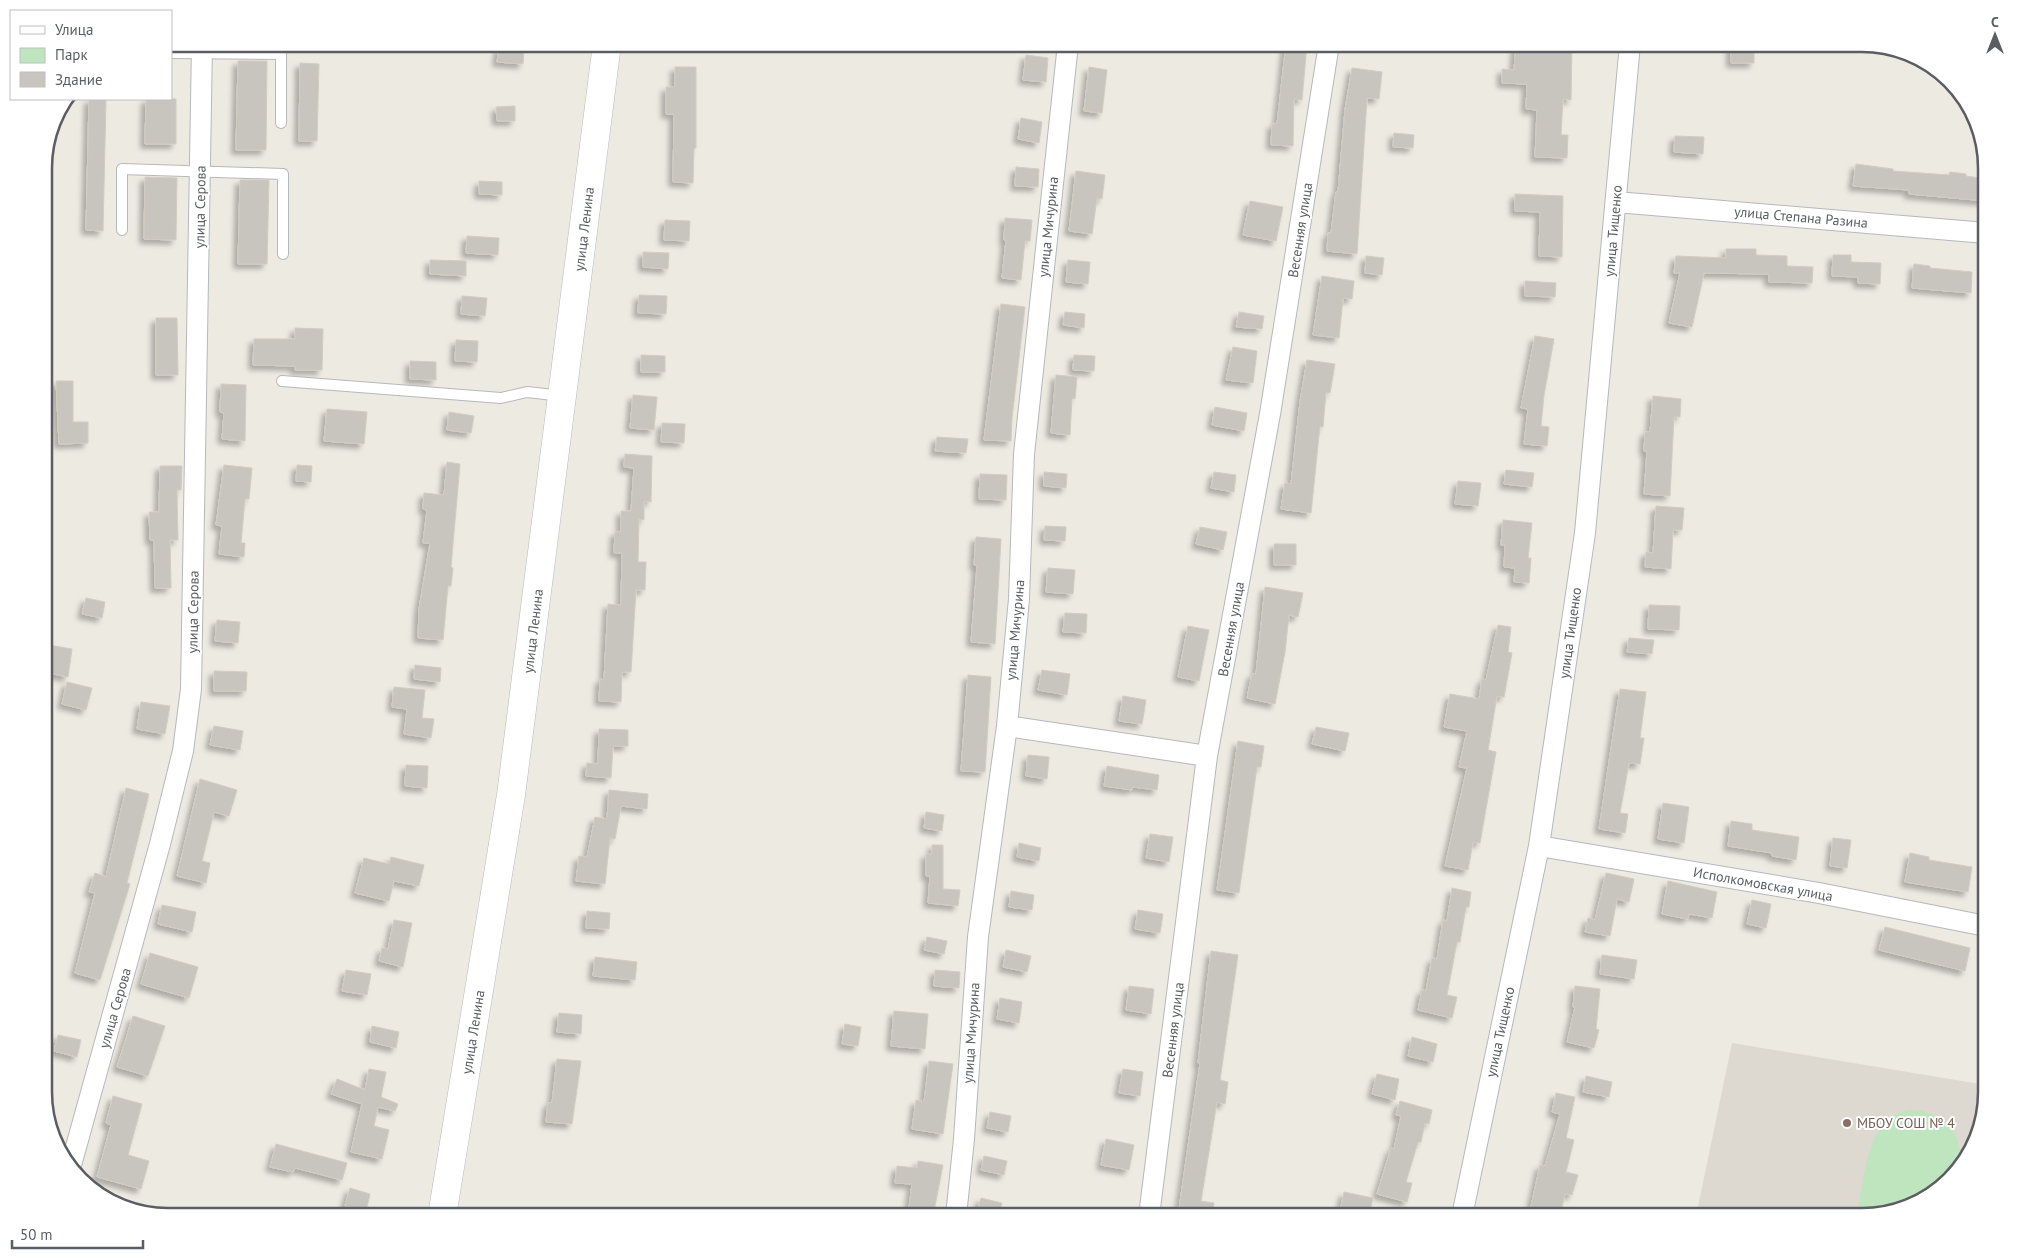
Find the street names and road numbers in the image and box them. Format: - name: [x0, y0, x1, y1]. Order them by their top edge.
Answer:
- street label: улица Серова: [190, 165, 210, 249]
- street label: улица Мичурина: [1034, 176, 1062, 278]
- street label: Весенняя улица: [1284, 181, 1316, 279]
- street label: улица Тищенко: [1600, 184, 1626, 278]
- street label: улица Ленина: [570, 186, 598, 272]
- street label: улица Степана Разина: [1733, 202, 1869, 232]
- street label: улица Серова: [183, 570, 203, 654]
- street label: улица Мичурина: [1002, 579, 1028, 681]
- street label: Весенняя улица: [1214, 580, 1248, 678]
- street label: улица Тищенко: [1555, 586, 1585, 680]
- street label: улица Ленина: [519, 588, 547, 674]
- street label: Исполкомовская улица: [1692, 863, 1834, 905]
- street label: улица Серова: [95, 966, 135, 1050]
- street label: Весенняя улица: [1158, 981, 1188, 1079]
- street label: улица Мичурина: [958, 982, 984, 1084]
- street label: улица Тищенко: [1482, 985, 1518, 1079]
- street label: улица Ленина: [457, 989, 489, 1075]

